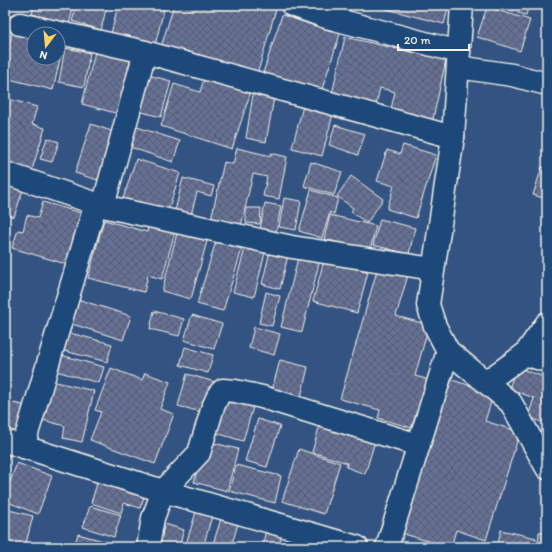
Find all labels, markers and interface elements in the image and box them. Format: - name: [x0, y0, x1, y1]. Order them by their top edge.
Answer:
- north arrow: [26, 26, 66, 66]
- scale bar: [398, 26, 469, 52]
- text: 20 m: [404, 33, 431, 47]
- text: N: [38, 48, 49, 62]

